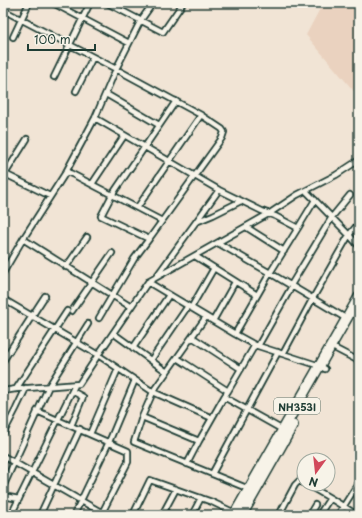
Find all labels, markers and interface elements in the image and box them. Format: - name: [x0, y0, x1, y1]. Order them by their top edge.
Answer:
- scale bar: [28, 26, 95, 52]
- text: 100 m: [34, 30, 71, 48]
- road number: NH353I: [274, 398, 320, 414]
- north arrow: [296, 452, 336, 492]
- text: N: [307, 473, 320, 491]

